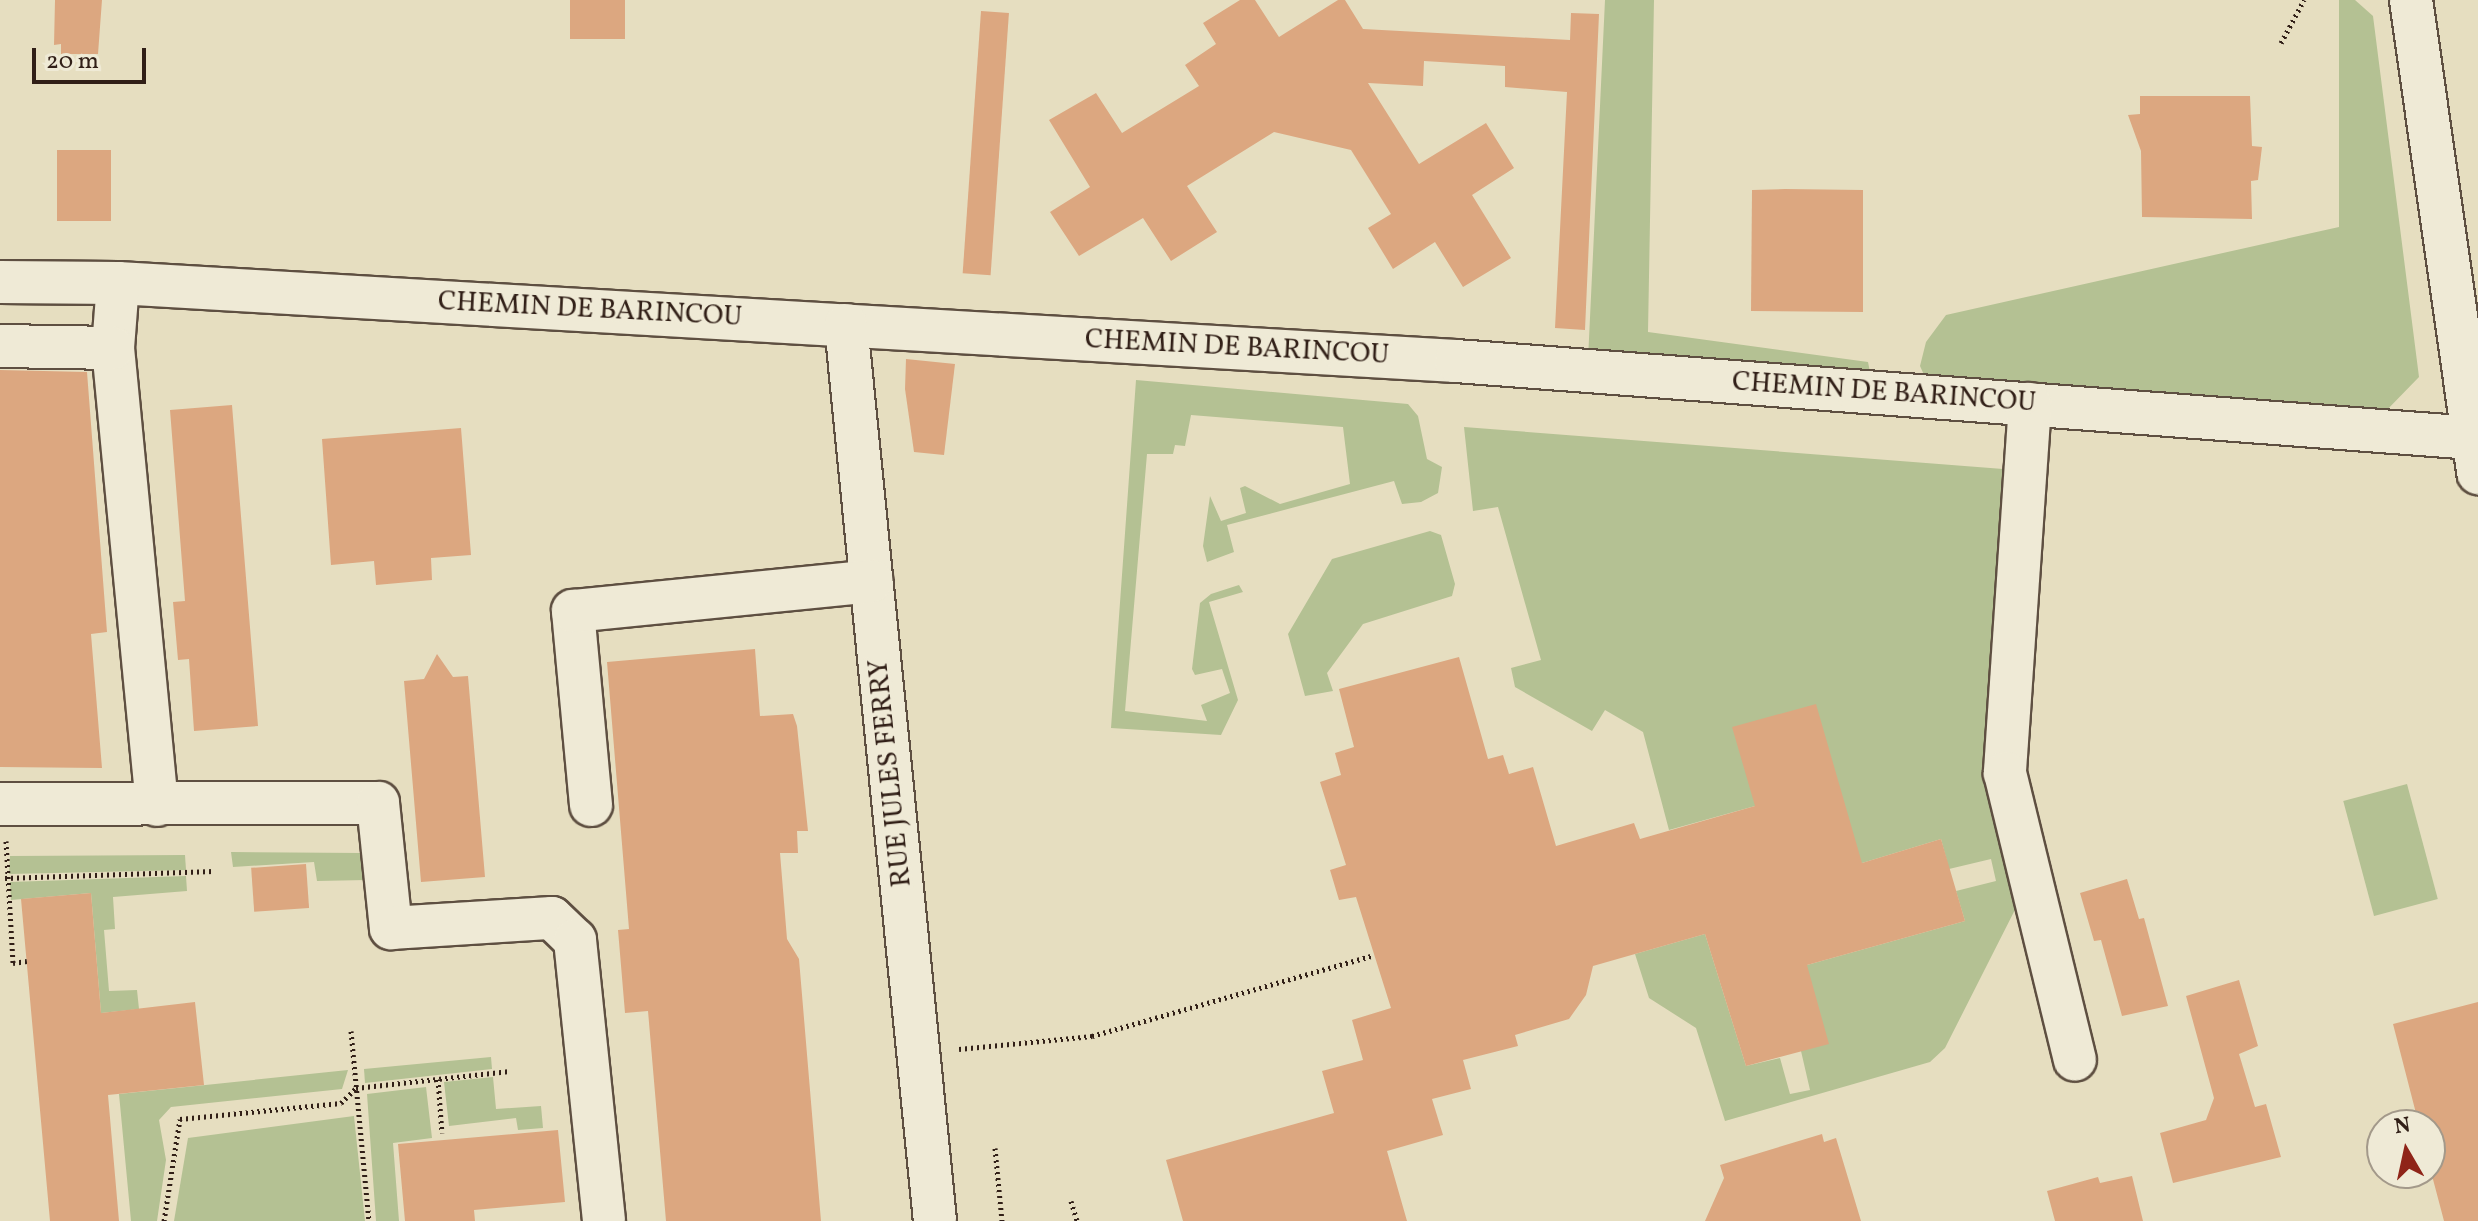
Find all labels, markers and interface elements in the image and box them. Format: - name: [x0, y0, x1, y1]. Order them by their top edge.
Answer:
- scale bar: [36, 32, 150, 82]
- text: 20 m: [46, 45, 99, 79]
- street label: CHEMIN DE BARINCOU: [437, 285, 743, 335]
- street label: CHEMIN DE BARINCOU: [1084, 323, 1390, 373]
- street label: CHEMIN DE BARINCOU: [1731, 366, 2037, 420]
- street label: RUE JULES FERRY: [862, 657, 920, 889]
- north arrow: [2366, 1109, 2446, 1189]
- text: N: [2392, 1110, 2413, 1143]

